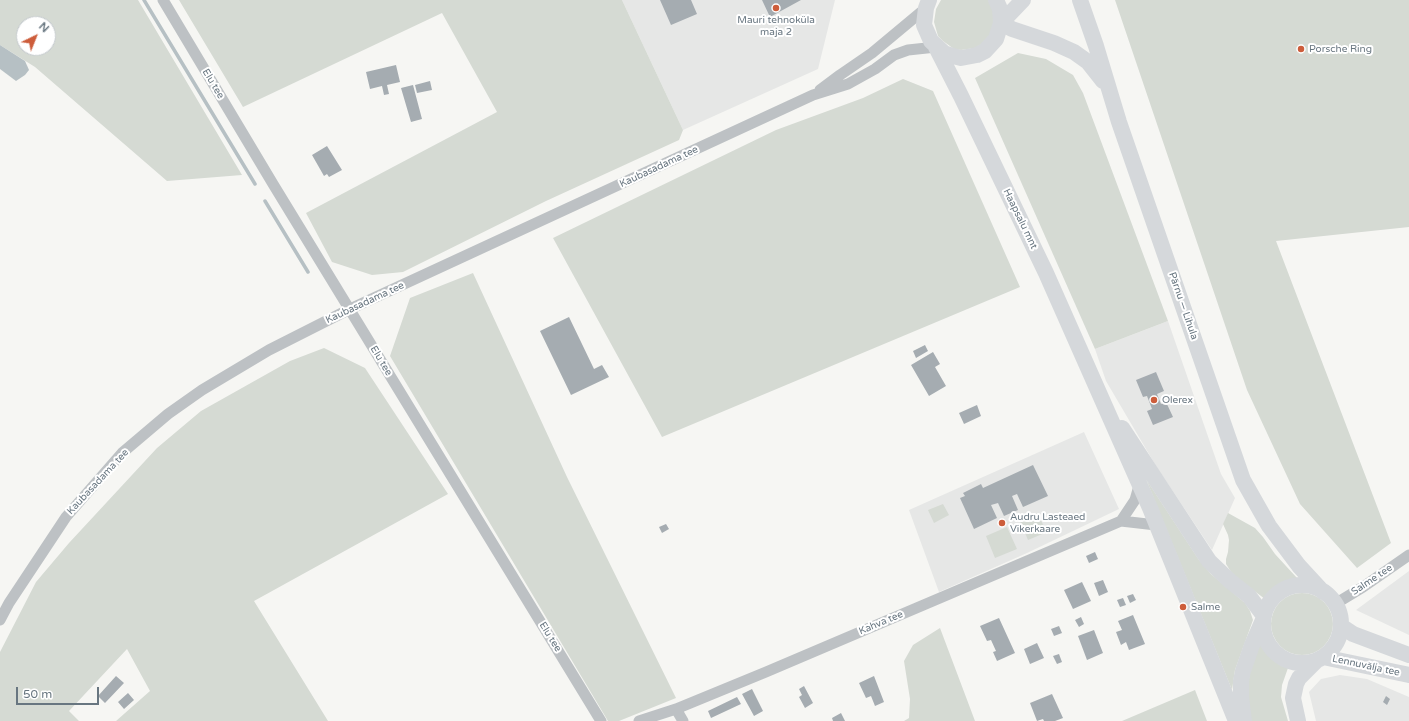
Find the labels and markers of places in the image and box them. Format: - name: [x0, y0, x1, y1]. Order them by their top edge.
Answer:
- marker: Mauri tehnoküla maja 2: [771, 3, 781, 13]
- place label: Mauri tehnoküla maja 2: [737, 14, 815, 38]
- place label: Porsche Ring: [1309, 43, 1372, 55]
- marker: Porsche Ring: [1296, 44, 1306, 54]
- place label: Olerex: [1162, 394, 1193, 406]
- marker: Olerex: [1149, 395, 1159, 405]
- place label: Audru Lasteaed Vikerkaare: [1010, 511, 1085, 534]
- marker: Audru Lasteaed Vikerkaare: [997, 518, 1007, 528]
- place label: Salme: [1191, 601, 1220, 613]
- marker: Salme: [1178, 602, 1188, 612]

